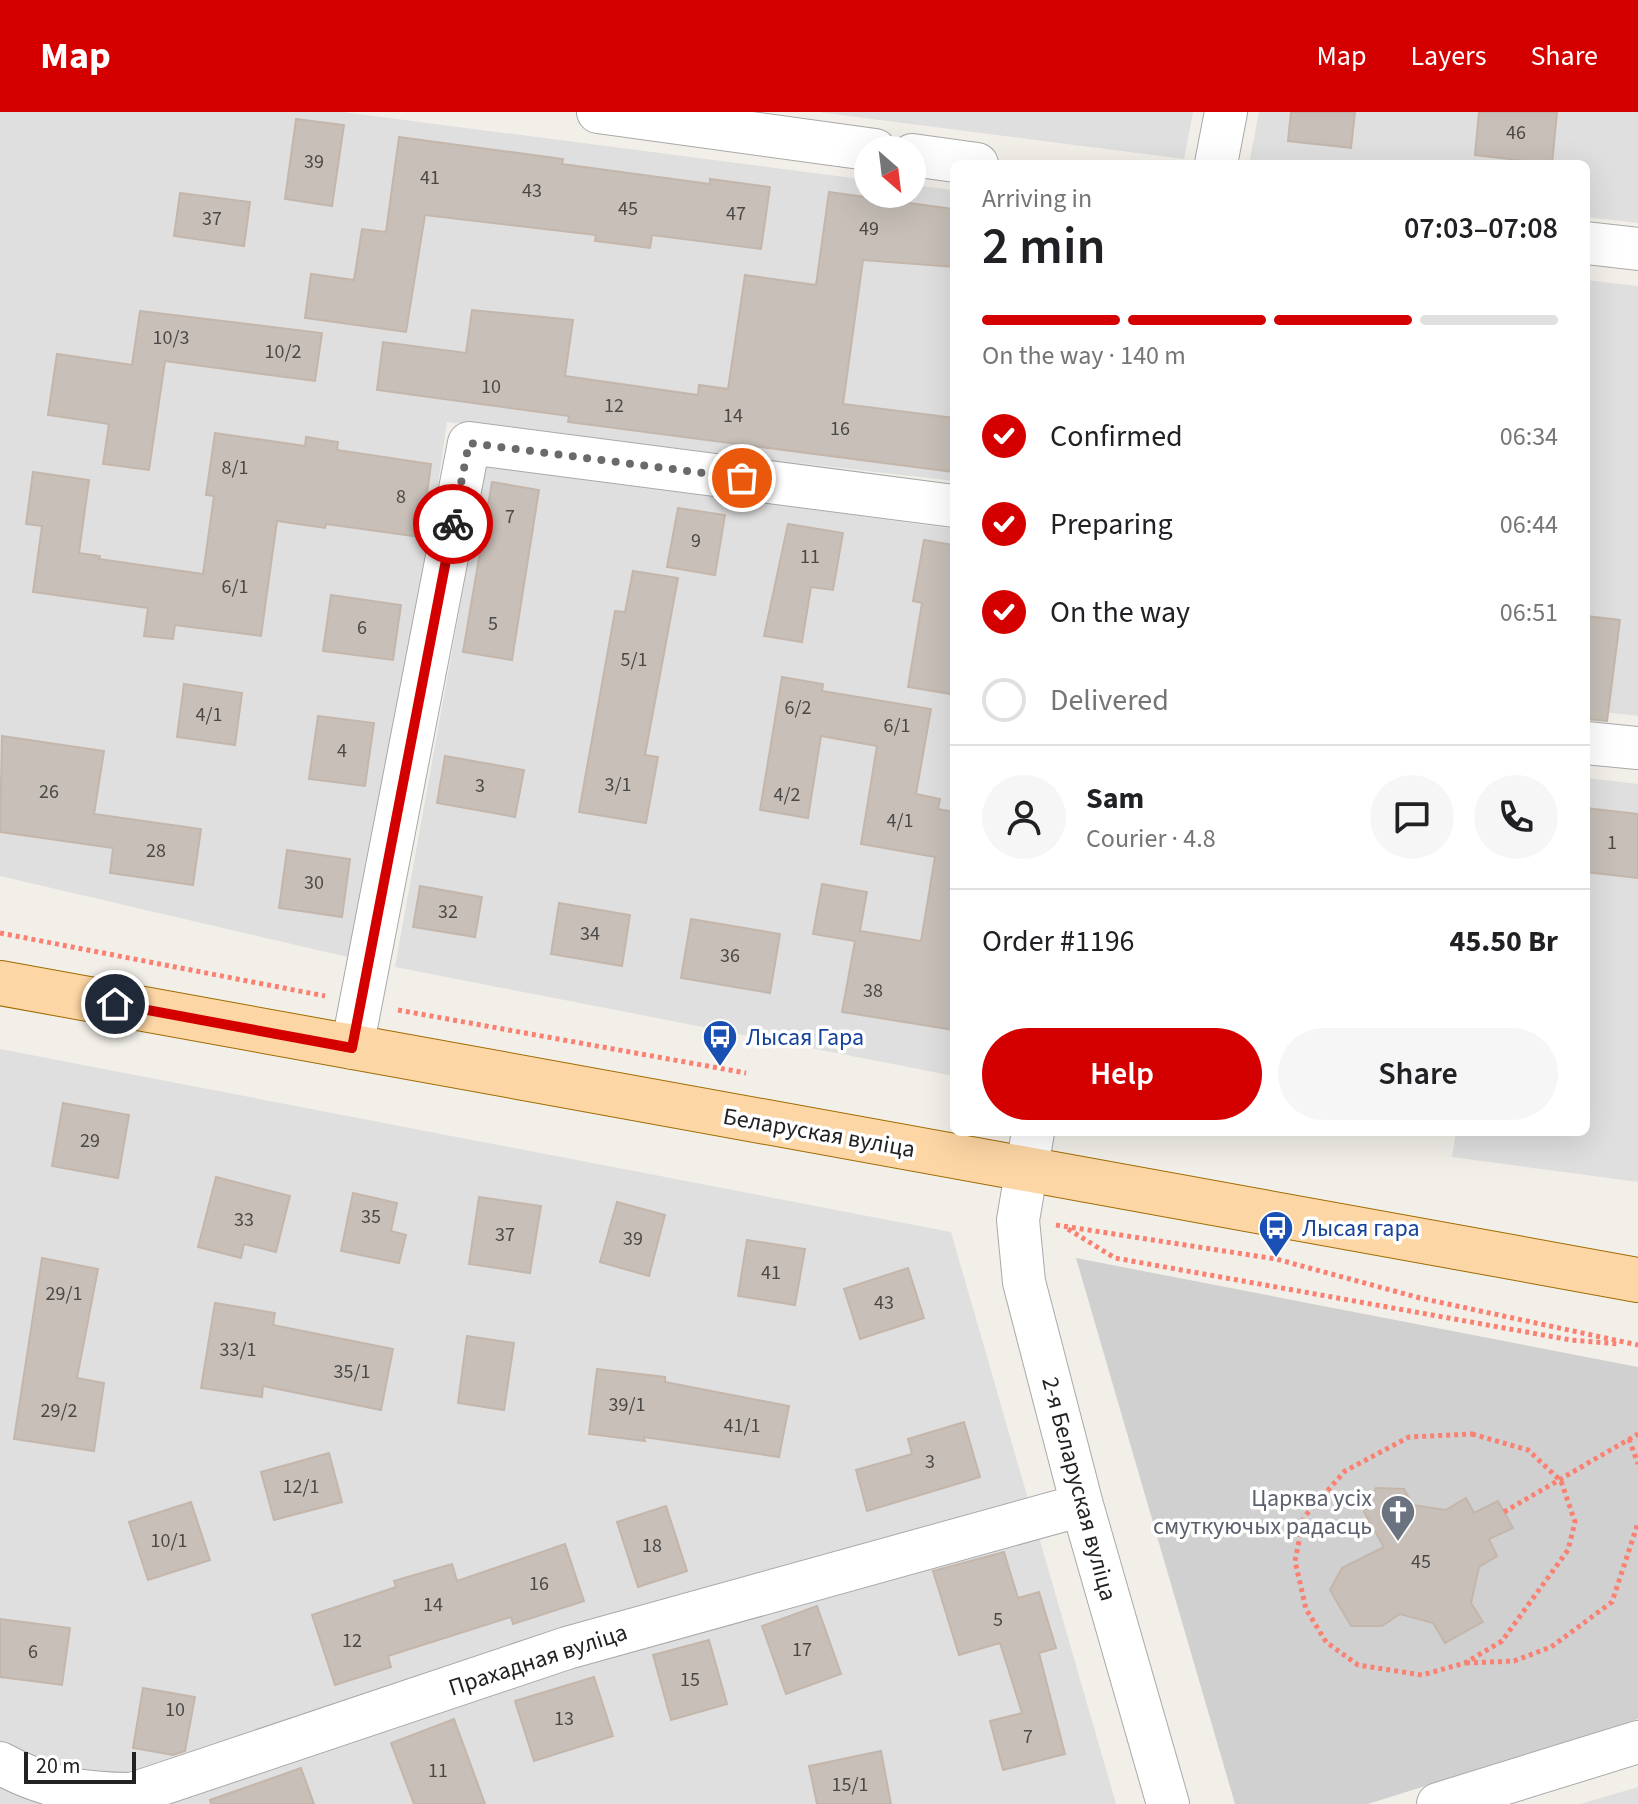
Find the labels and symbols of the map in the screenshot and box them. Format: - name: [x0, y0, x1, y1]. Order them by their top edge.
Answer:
- house number: 46: [1506, 119, 1526, 147]
- north arrow: [854, 136, 926, 208]
- house number: 39: [304, 148, 324, 176]
- house number: 41: [420, 164, 440, 192]
- house number: 43: [522, 177, 542, 205]
- house number: 45: [618, 195, 638, 223]
- house number: 47: [726, 200, 746, 228]
- house number: 37: [202, 205, 222, 233]
- house number: 49: [859, 215, 879, 243]
- house number: 10/3: [153, 324, 189, 352]
- house number: 10/2: [265, 338, 301, 366]
- house number: 10: [481, 373, 501, 401]
- house number: 12: [604, 392, 624, 420]
- house number: 14: [723, 402, 743, 430]
- house number: 16: [830, 415, 850, 443]
- pin: [708, 444, 776, 512]
- house number: 8/1: [222, 454, 248, 482]
- house number: 8: [396, 483, 406, 511]
- courier: [413, 484, 493, 564]
- house number: 7: [505, 503, 515, 531]
- house number: 9: [691, 527, 701, 555]
- house number: 11: [800, 543, 820, 571]
- house number: 6/1: [222, 573, 248, 601]
- house number: 5: [488, 610, 498, 638]
- house number: 6: [357, 614, 367, 642]
- house number: 5/1: [621, 646, 647, 674]
- house number: 6/2: [785, 694, 811, 722]
- house number: 4/1: [196, 701, 222, 729]
- house number: 6/1: [884, 712, 910, 740]
- house number: 4: [337, 737, 347, 765]
- house number: 3/1: [605, 771, 631, 799]
- house number: 3: [475, 772, 485, 800]
- house number: 26: [39, 778, 59, 806]
- house number: 4/2: [774, 781, 800, 809]
- house number: 4/1: [887, 807, 913, 835]
- house number: 1: [1607, 829, 1617, 857]
- house number: 28: [146, 837, 166, 865]
- house number: 30: [304, 869, 324, 897]
- house number: 32: [438, 898, 458, 926]
- house number: 34: [580, 920, 600, 948]
- house number: 36: [720, 942, 740, 970]
- pin: [81, 970, 149, 1038]
- house number: 38: [863, 977, 883, 1005]
- bus stop icon: Лысая Гара: [701, 1018, 739, 1068]
- place label: Лысая Гара: [746, 1020, 864, 1055]
- street label: Беларуская вуліца: [720, 1099, 918, 1167]
- house number: 29: [80, 1127, 100, 1155]
- house number: 35: [361, 1203, 381, 1231]
- house number: 33: [234, 1206, 254, 1234]
- bus stop icon: Лысая гара: [1257, 1209, 1295, 1259]
- place label: Лысая гара: [1302, 1211, 1420, 1246]
- house number: 37: [495, 1221, 515, 1249]
- house number: 39: [623, 1225, 643, 1253]
- house number: 41: [761, 1259, 781, 1287]
- house number: 29/1: [46, 1280, 82, 1308]
- house number: 43: [874, 1289, 894, 1317]
- house number: 33/1: [220, 1336, 256, 1364]
- house number: 35/1: [334, 1358, 370, 1386]
- street label: 2-я Беларуская вуліца: [1032, 1373, 1126, 1605]
- house number: 39/1: [609, 1391, 645, 1419]
- house number: 29/2: [41, 1397, 77, 1425]
- house number: 41/1: [724, 1412, 760, 1440]
- house number: 3: [925, 1448, 935, 1476]
- house number: 12/1: [283, 1473, 319, 1501]
- place label: Царква усіх смуткуючых радасць: [1153, 1481, 1372, 1544]
- church icon: Царква усіх смуткуючых радасць: [1379, 1493, 1417, 1543]
- house number: 10/1: [151, 1527, 187, 1555]
- house number: 18: [642, 1532, 662, 1560]
- house number: 45: [1411, 1548, 1431, 1576]
- house number: 16: [529, 1570, 549, 1598]
- house number: 14: [423, 1591, 443, 1619]
- house number: 5: [993, 1606, 1003, 1634]
- street label: Прахадная вуліца: [444, 1615, 632, 1705]
- house number: 12: [342, 1627, 362, 1655]
- house number: 17: [792, 1636, 812, 1664]
- house number: 6: [28, 1638, 38, 1666]
- house number: 15: [680, 1666, 700, 1694]
- house number: 10: [165, 1696, 185, 1724]
- house number: 13: [554, 1705, 574, 1733]
- house number: 7: [1023, 1723, 1033, 1751]
- scale bar: [24, 1748, 136, 1784]
- house number: 11: [428, 1757, 448, 1785]
- house number: 15/1: [832, 1771, 868, 1799]

